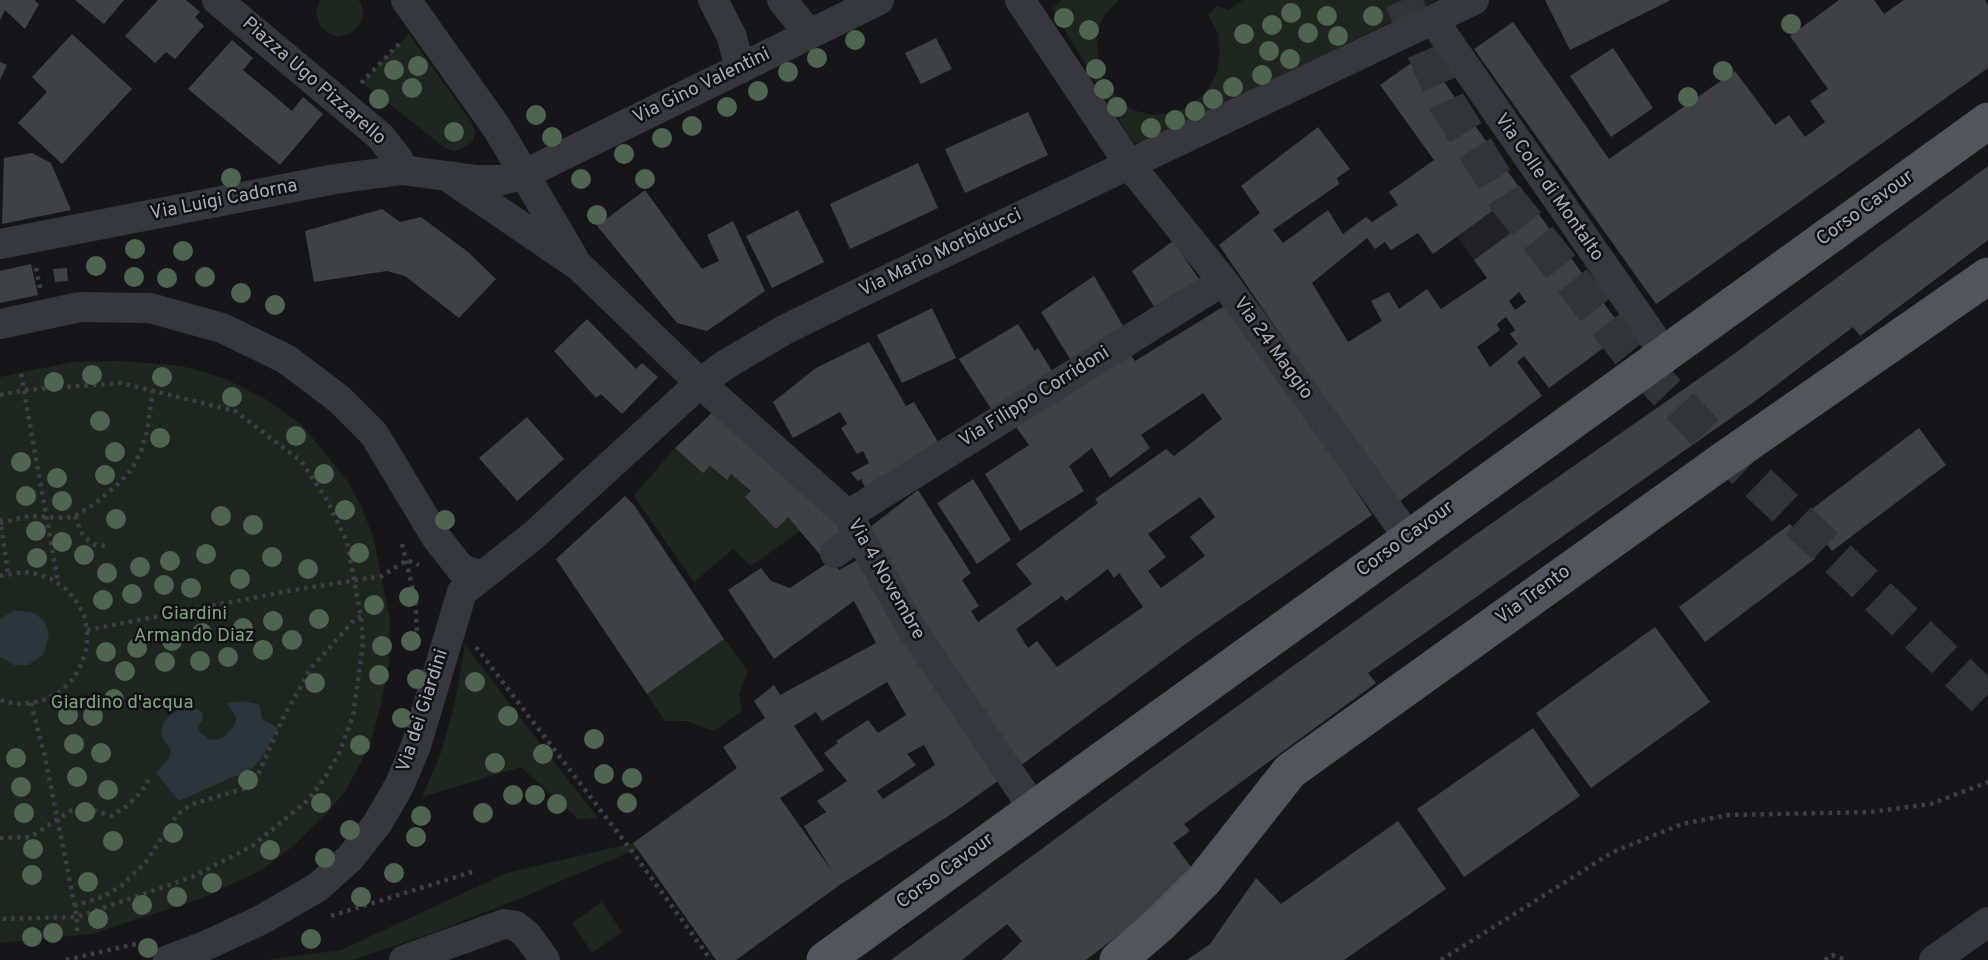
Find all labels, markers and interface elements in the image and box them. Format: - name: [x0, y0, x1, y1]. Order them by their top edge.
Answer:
- street label: Piazza Ugo Pizzarello: [236, 13, 390, 151]
- street label: Via Gino Valentini: [630, 44, 774, 130]
- street label: Via Colle di Montalto: [1488, 110, 1608, 266]
- street label: Corso Cavour: [1813, 166, 1919, 252]
- street label: Via Luigi Cadorna: [148, 176, 300, 226]
- street label: Via Mario Morbiducci: [856, 205, 1026, 303]
- street label: Via 24 Maggio: [1227, 293, 1317, 405]
- street label: Via Filippo Corridoni: [956, 343, 1114, 453]
- street label: Corso Cavour: [1353, 497, 1459, 583]
- street label: Via 4 Novembre: [841, 515, 929, 645]
- street label: Via Trento: [1492, 561, 1576, 631]
- park label: Giardini Armando Diaz: [134, 604, 254, 648]
- street label: Via dei Giardini: [393, 647, 455, 775]
- park label: Giardino d'acqua: [51, 693, 193, 715]
- street label: Corso Cavour: [893, 829, 999, 915]

